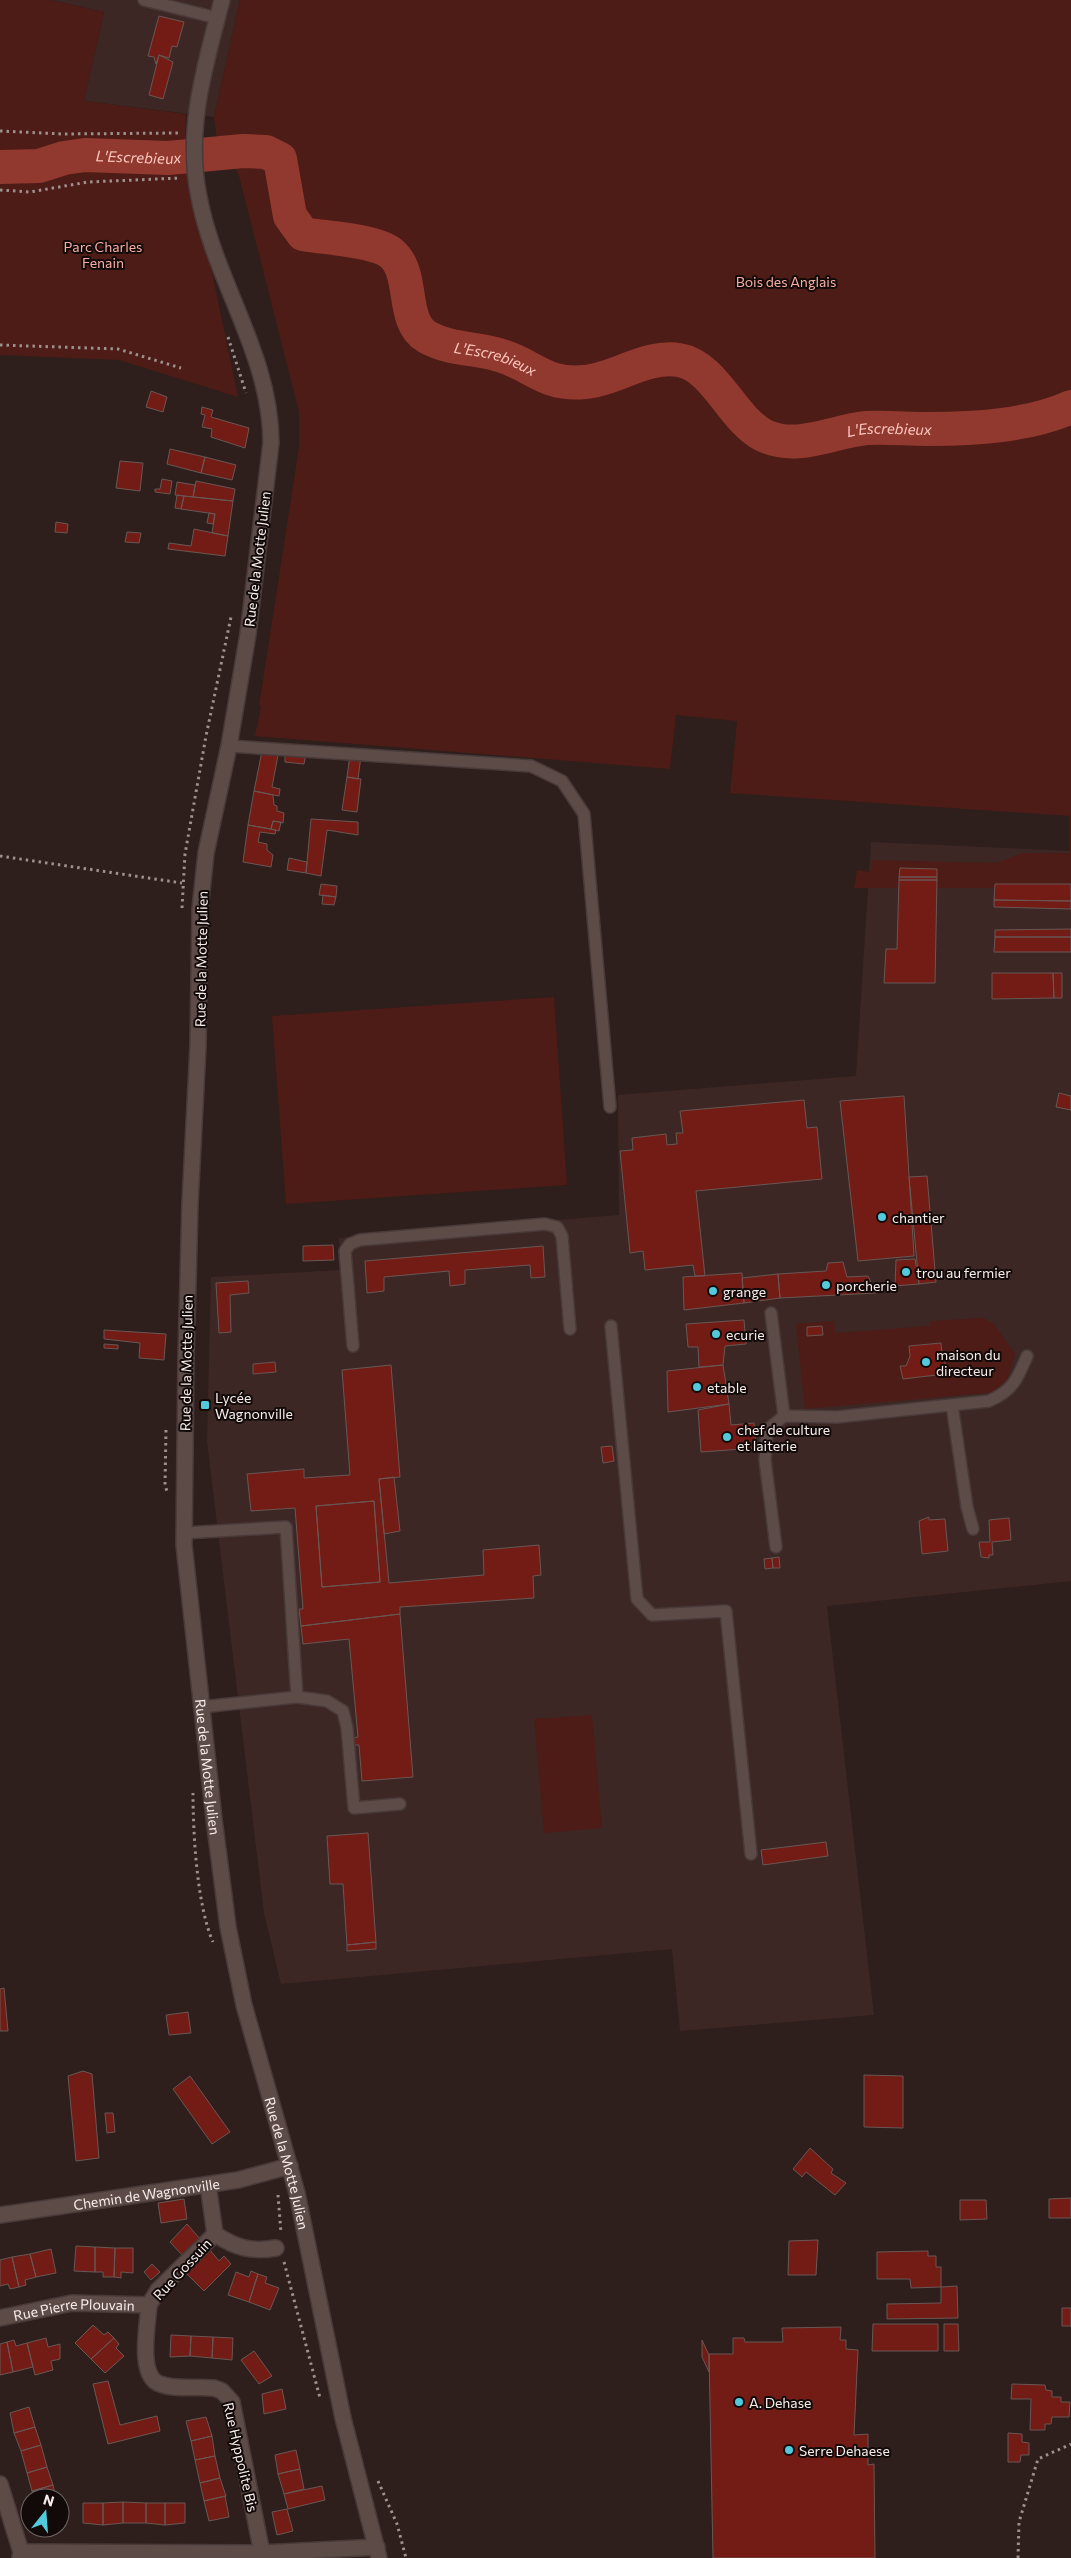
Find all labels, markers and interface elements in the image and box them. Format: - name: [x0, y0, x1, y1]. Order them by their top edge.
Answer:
- water label: L'Escrebieux: [95, 146, 183, 167]
- park label: Parc Charles Fenain: [64, 238, 142, 271]
- park label: Bois des Anglais: [736, 273, 836, 290]
- water label: L'Escrebieux: [453, 338, 541, 380]
- water label: L'Escrebieux: [845, 419, 933, 440]
- street label: Rue de la Motte Julien: [240, 490, 274, 628]
- street label: Rue de la Motte Julien: [191, 891, 211, 1027]
- place label: chantier: [892, 1209, 945, 1226]
- marker: chantier: [876, 1211, 888, 1223]
- place label: trou au fermier: [916, 1264, 1011, 1281]
- marker: trou au fermier: [900, 1266, 912, 1278]
- place label: porcherie: [836, 1277, 897, 1294]
- marker: porcherie: [820, 1279, 832, 1291]
- place label: grange: [723, 1283, 766, 1300]
- marker: grange: [707, 1285, 719, 1297]
- street label: Rue de la Motte Julien: [176, 1295, 196, 1431]
- place label: ecurie: [726, 1326, 765, 1343]
- marker: ecurie: [710, 1328, 722, 1340]
- place label: maison du directeur: [936, 1346, 1000, 1379]
- marker: maison du directeur: [920, 1356, 932, 1368]
- place label: etable: [707, 1379, 747, 1396]
- marker: etable: [691, 1381, 703, 1393]
- place label: Lycée Wagnonville: [215, 1389, 293, 1422]
- marker: Lycée Wagnonville: [199, 1399, 211, 1411]
- place label: chef de culture et laiterie: [737, 1421, 830, 1454]
- marker: chef de culture et laiterie: [721, 1431, 733, 1443]
- street label: Rue de la Motte Julien: [192, 1698, 224, 1836]
- street label: Rue de la Motte Julien: [262, 2095, 313, 2231]
- street label: Chemin de Wagnonville: [72, 2174, 221, 2213]
- street label: Rue Gossuin: [149, 2235, 215, 2303]
- street label: Rue Pierre Plouvain: [12, 2294, 135, 2324]
- place label: A. Dehase: [749, 2394, 811, 2411]
- marker: A. Dehase: [733, 2396, 745, 2408]
- street label: Rue Hyppolite Bis: [220, 2401, 262, 2513]
- place label: Serre Dehaese: [799, 2442, 890, 2459]
- marker: Serre Dehaese: [783, 2444, 795, 2456]
- north arrow: [20, 2488, 70, 2538]
- text: N: [41, 2490, 56, 2510]

